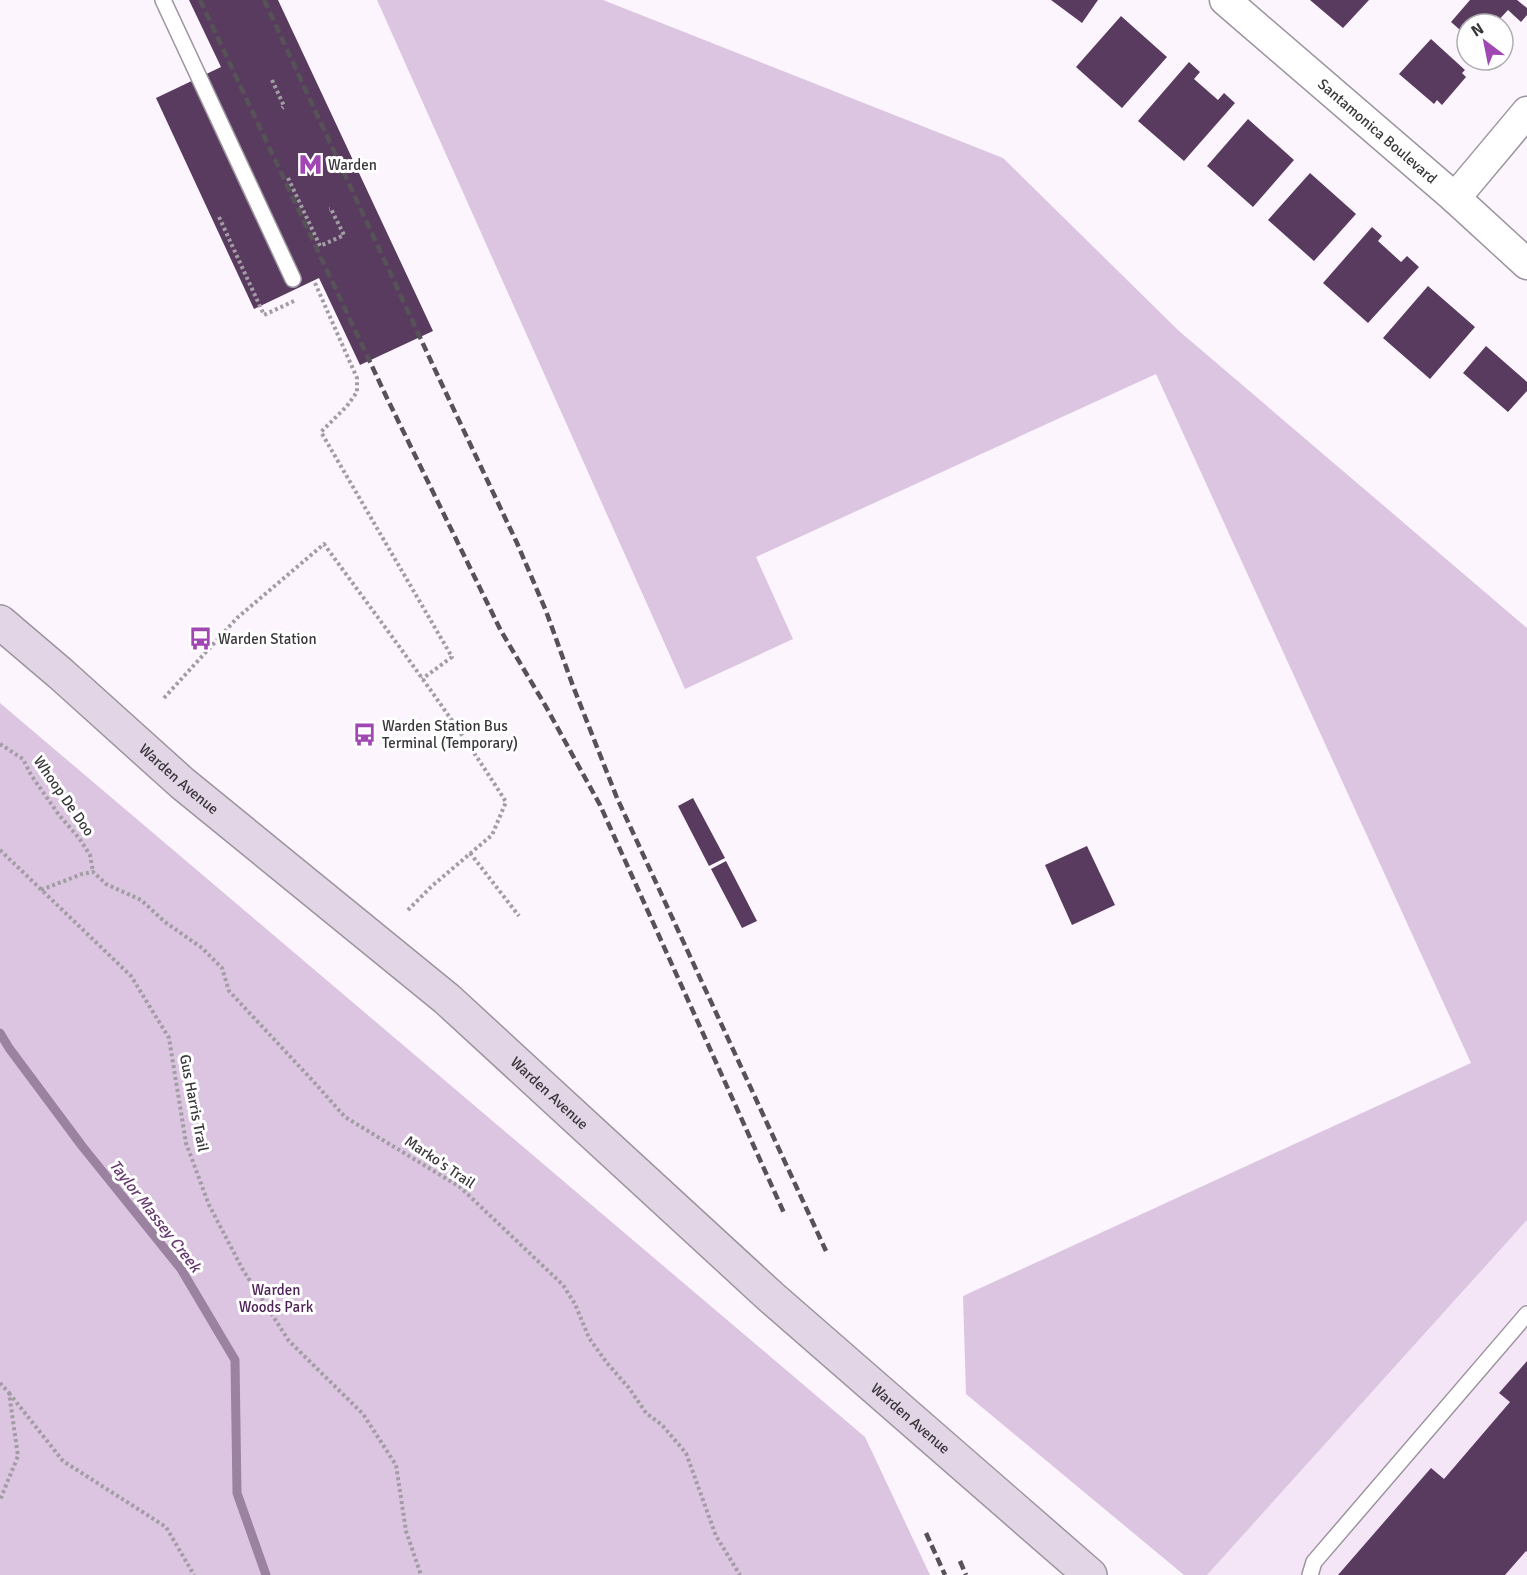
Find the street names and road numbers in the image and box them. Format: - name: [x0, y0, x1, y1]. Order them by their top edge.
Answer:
- street label: Santamonica Boulevard: [1314, 75, 1441, 187]
- street label: Warden Avenue: [135, 740, 222, 818]
- street label: Whoop De Doo: [30, 752, 98, 840]
- street label: Gus Harris Trail: [176, 1053, 212, 1153]
- street label: Warden Avenue: [507, 1053, 592, 1133]
- street label: Marko's Trail: [401, 1132, 479, 1192]
- street label: Warden Avenue: [867, 1379, 954, 1458]

